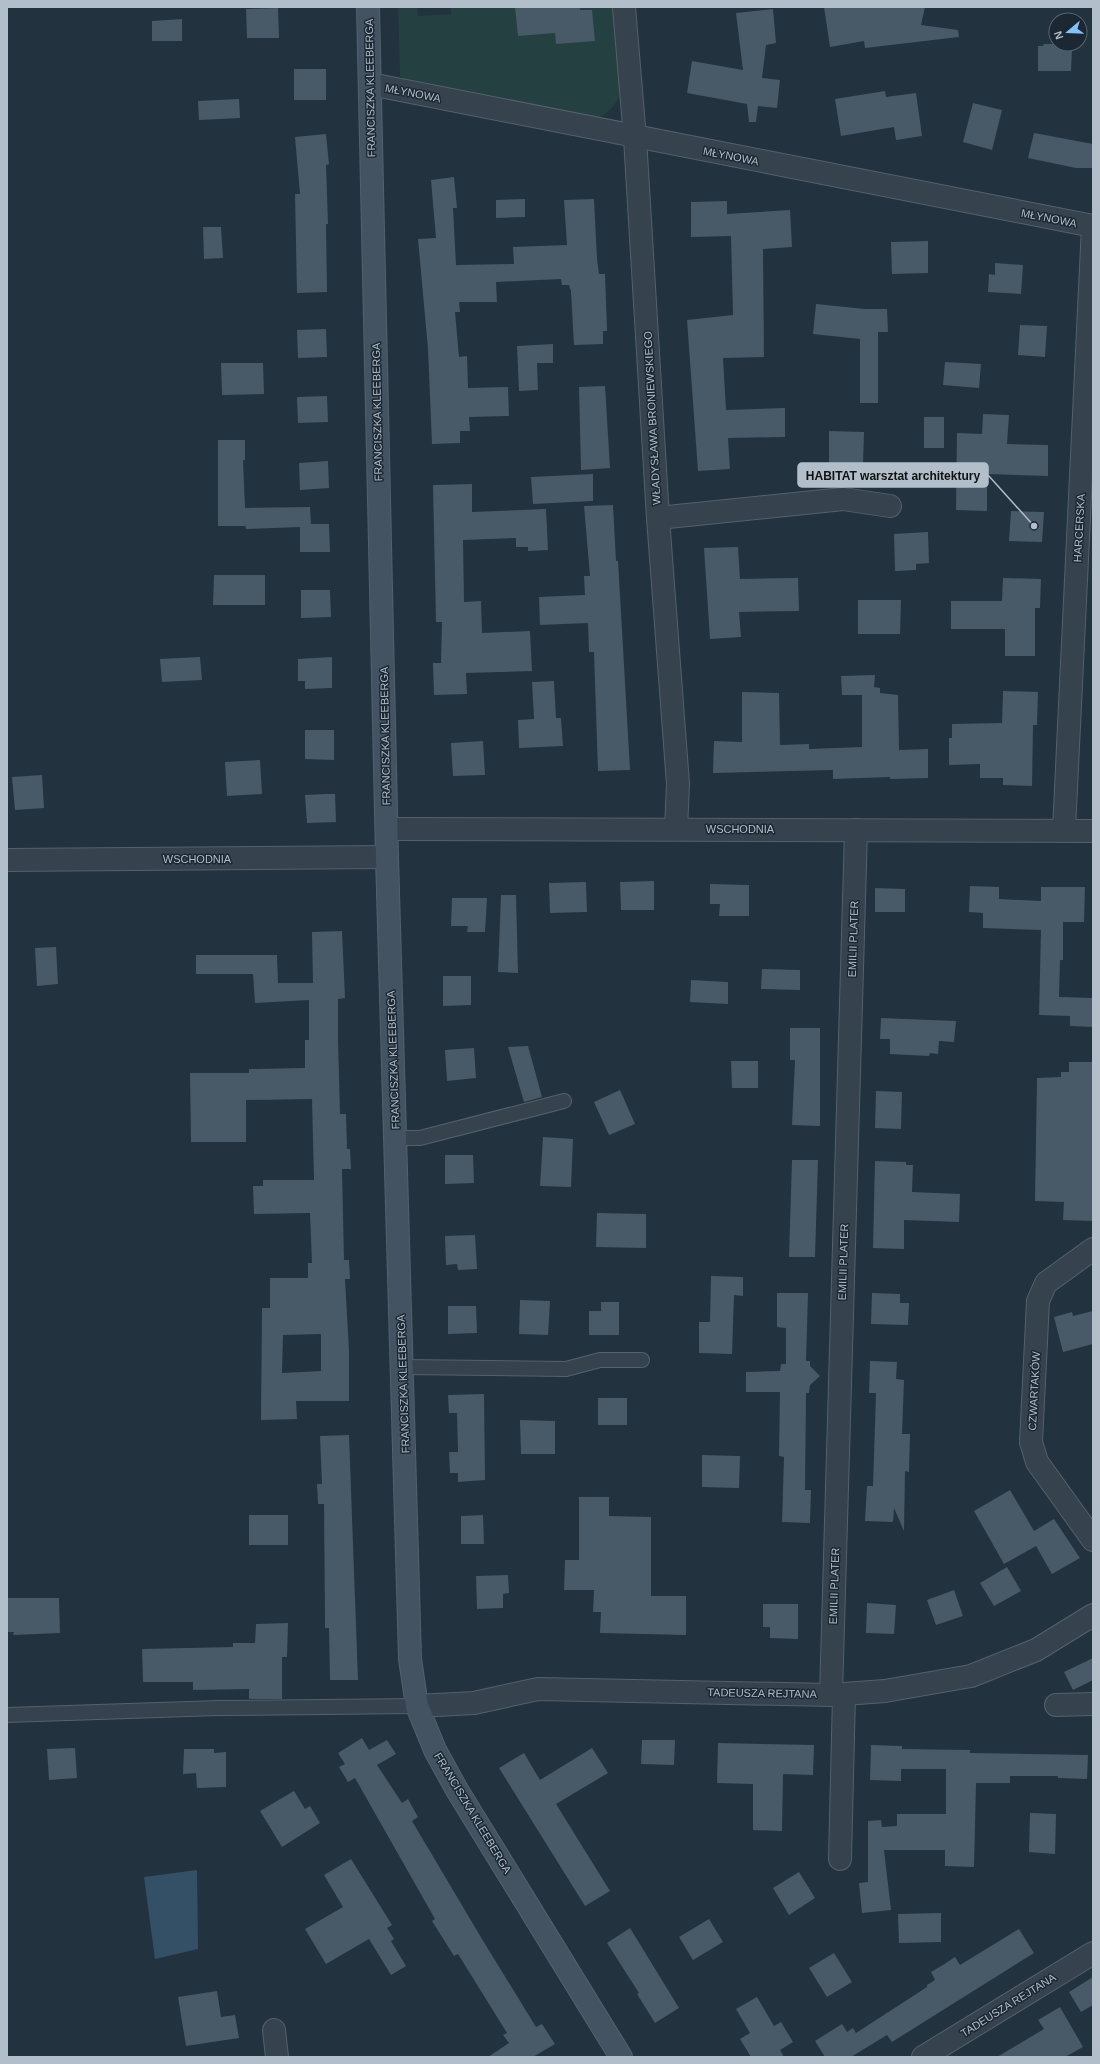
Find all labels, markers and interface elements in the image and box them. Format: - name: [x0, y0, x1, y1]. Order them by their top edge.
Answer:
- north arrow: [1048, 12, 1088, 52]
- street label: FRANCISZKA KLEEBERGA: [363, 18, 377, 157]
- text: N: [1052, 29, 1066, 41]
- street label: MŁYNOWA: [384, 82, 442, 104]
- street label: MŁYNOWA: [702, 145, 760, 167]
- street label: MŁYNOWA: [1020, 207, 1078, 229]
- street label: WŁADYSŁAWA BRONIEWSKIEGO: [641, 330, 663, 505]
- street label: FRANCISZKA KLEEBERGA: [370, 342, 384, 481]
- callout: HABITAT warsztat architektury: [798, 463, 988, 487]
- text: HABITAT warsztat architektury: [806, 469, 980, 483]
- street label: HARCERSKA: [1071, 493, 1087, 563]
- street label: FRANCISZKA KLEEBERGA: [378, 666, 392, 805]
- street label: WSCHODNIA: [706, 823, 775, 835]
- street label: WSCHODNIA: [163, 853, 232, 865]
- street label: EMILII PLATER: [846, 900, 860, 978]
- street label: FRANCISZKA KLEEBERGA: [385, 990, 401, 1130]
- street label: EMILII PLATER: [836, 1223, 850, 1301]
- street label: FRANCISZKA KLEEBERGA: [395, 1314, 411, 1454]
- street label: CZWARTAKÓW: [1026, 1351, 1042, 1431]
- street label: EMILII PLATER: [827, 1547, 841, 1625]
- street label: TADEUSZA REJTANA: [707, 1686, 818, 1700]
- street label: FRANCISZKA KLEEBERGA: [432, 1750, 514, 1876]
- street label: TADEUSZA REJTANA: [958, 1971, 1058, 2039]

